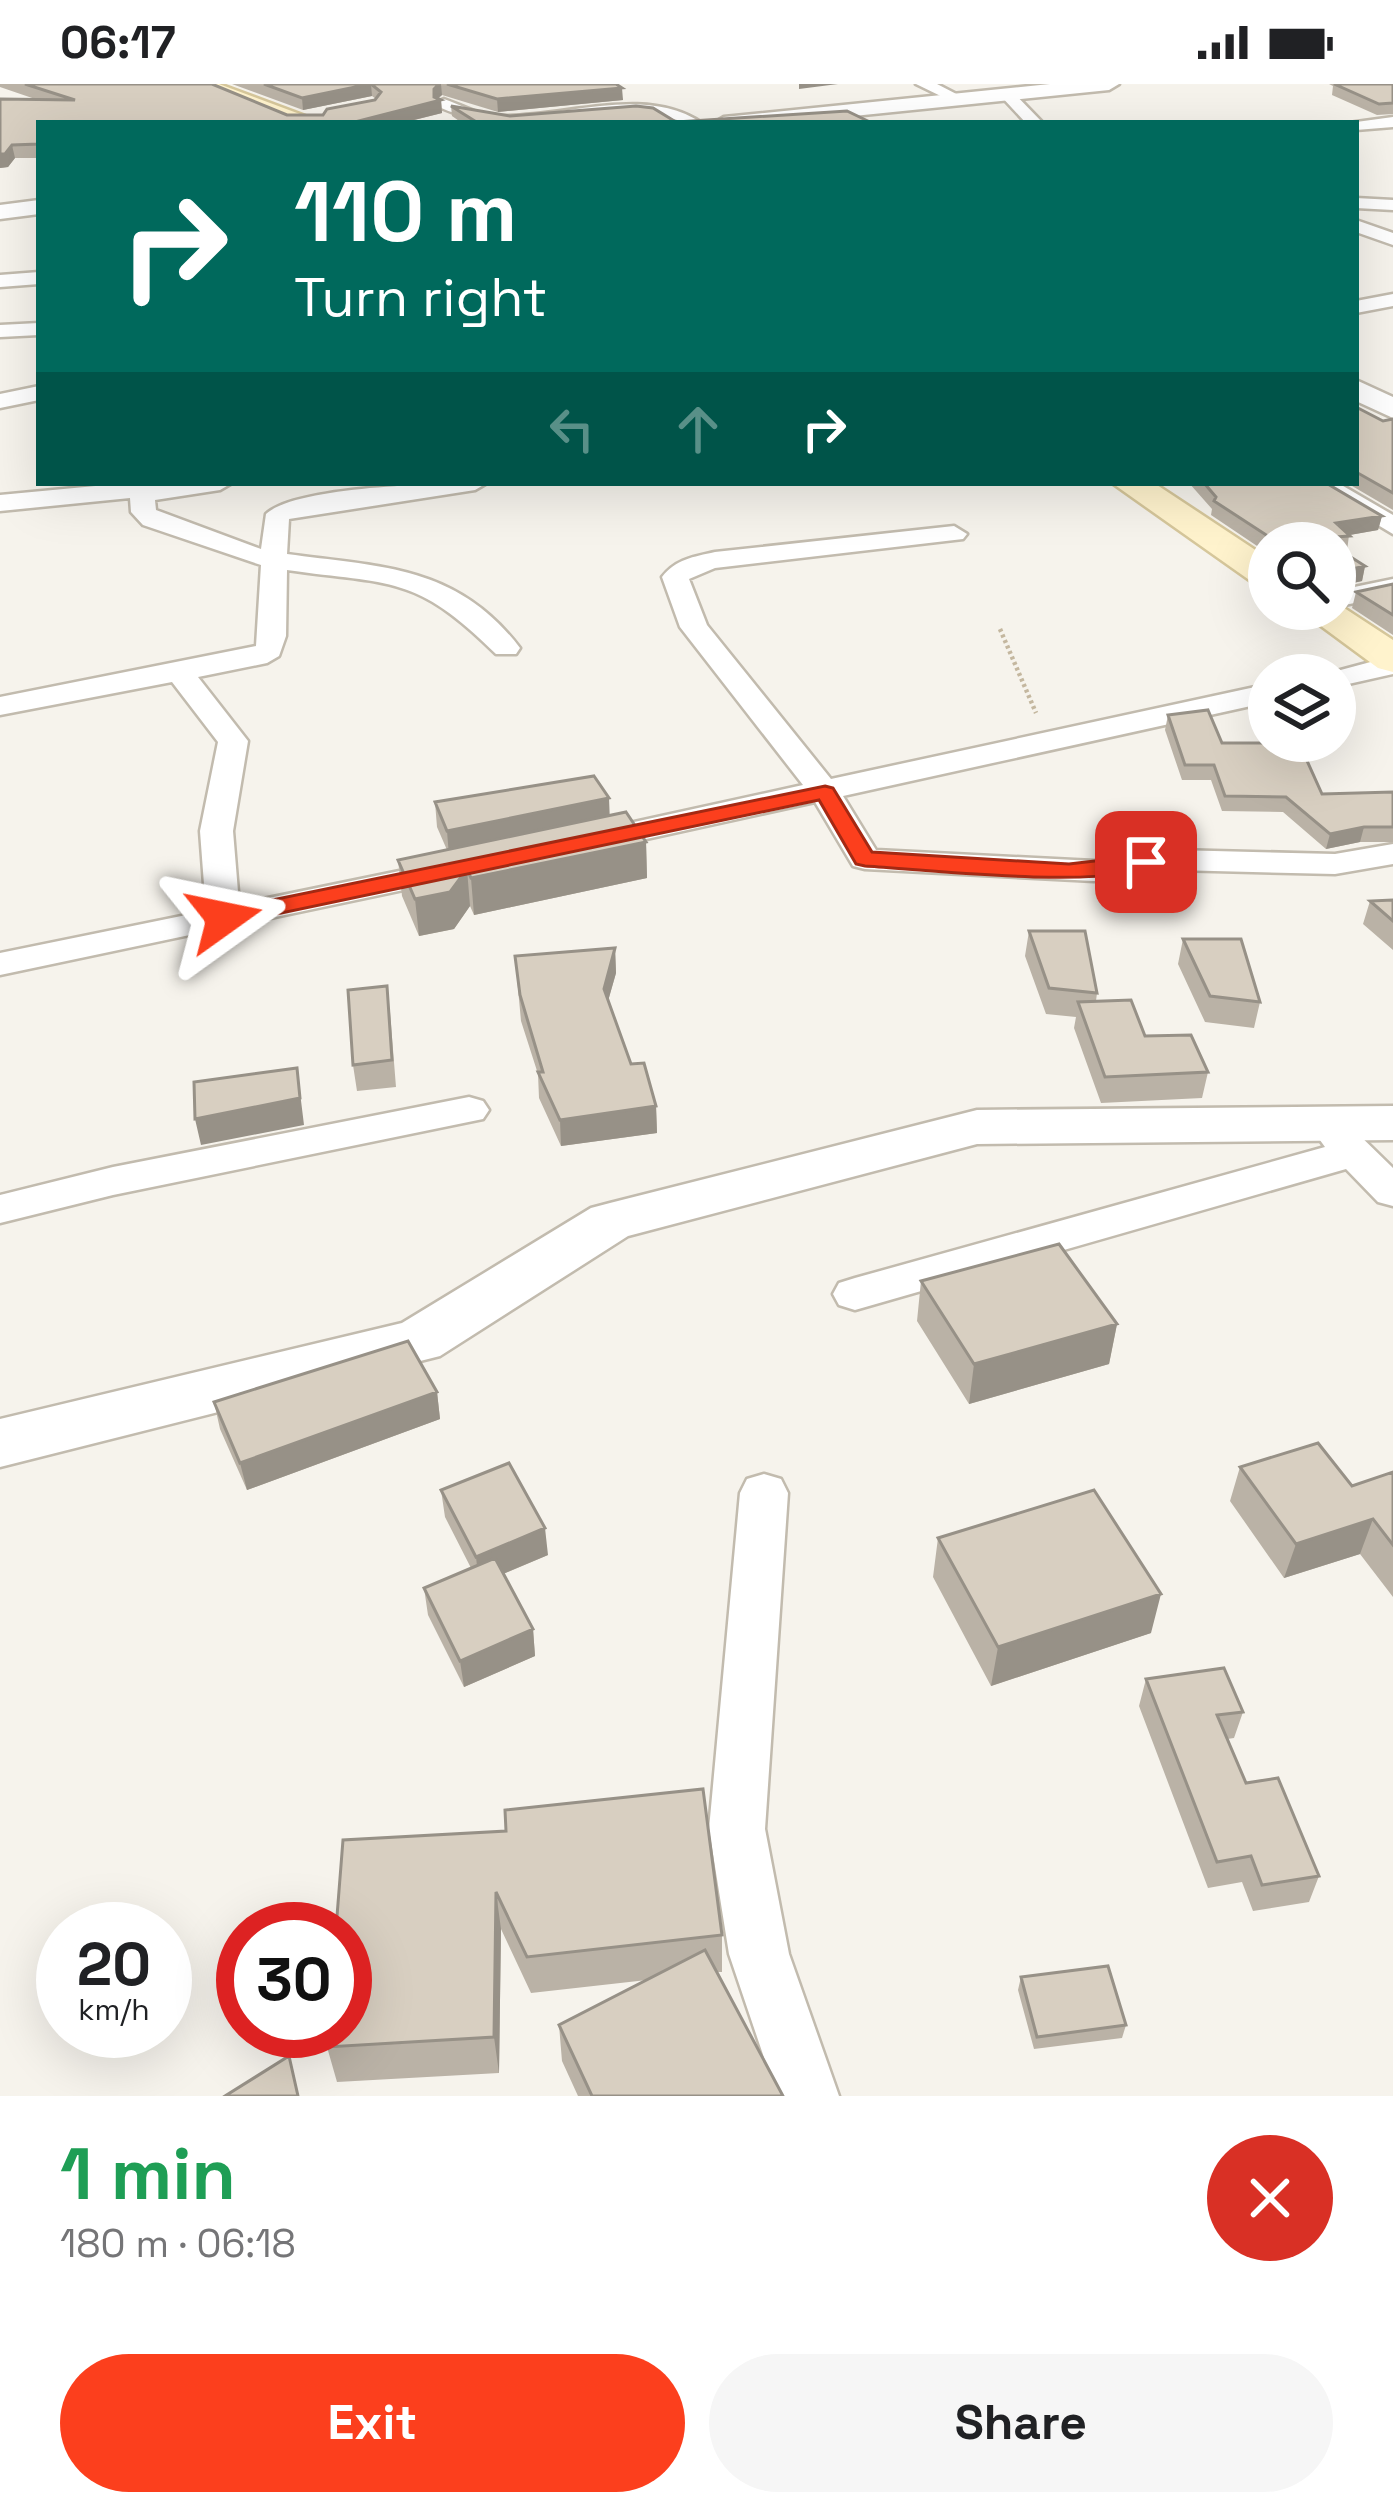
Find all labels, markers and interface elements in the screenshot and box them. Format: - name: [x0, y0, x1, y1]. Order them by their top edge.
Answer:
- text: 06:17: [60, 14, 176, 71]
- text: 110 m: [294, 158, 517, 266]
- icon: right: [96, 168, 252, 324]
- text: Turn right: [294, 263, 547, 332]
- icon: left: [539, 396, 605, 462]
- icon: ahead: [665, 396, 731, 462]
- icon: right: [791, 396, 857, 462]
- map controls: [1248, 522, 1356, 762]
- button: search: [1248, 522, 1356, 630]
- button: layers: [1248, 654, 1356, 762]
- pin: [1095, 811, 1197, 913]
- icon: arrive: [1113, 829, 1179, 895]
- position arrow: [161, 855, 287, 981]
- speed limit sign: 30: [216, 1902, 372, 2058]
- text: 20: [77, 1926, 151, 2003]
- text: km/h: [78, 1990, 150, 2029]
- text: 1 min: [60, 2128, 236, 2220]
- button: close: [1207, 2135, 1333, 2261]
- text: 180 m · 06:18: [60, 2219, 296, 2268]
- button: Exit: [60, 2354, 685, 2492]
- button: Share: [709, 2354, 1333, 2492]

